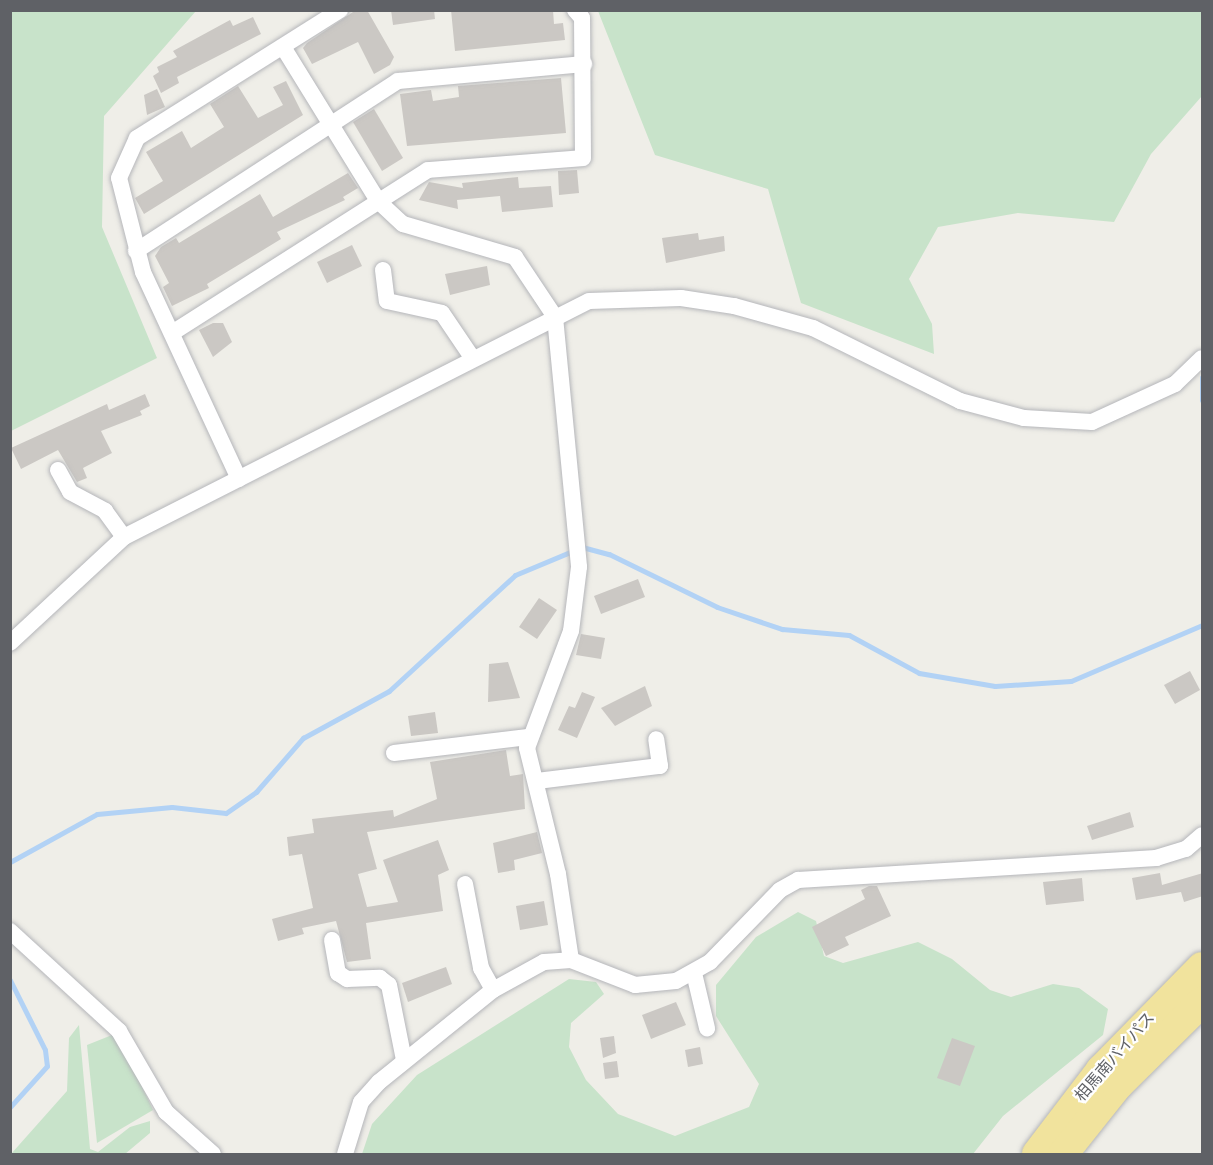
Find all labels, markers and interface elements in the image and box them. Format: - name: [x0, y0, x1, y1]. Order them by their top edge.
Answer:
- street label: 相馬南バイパス: [1071, 1008, 1159, 1106]

